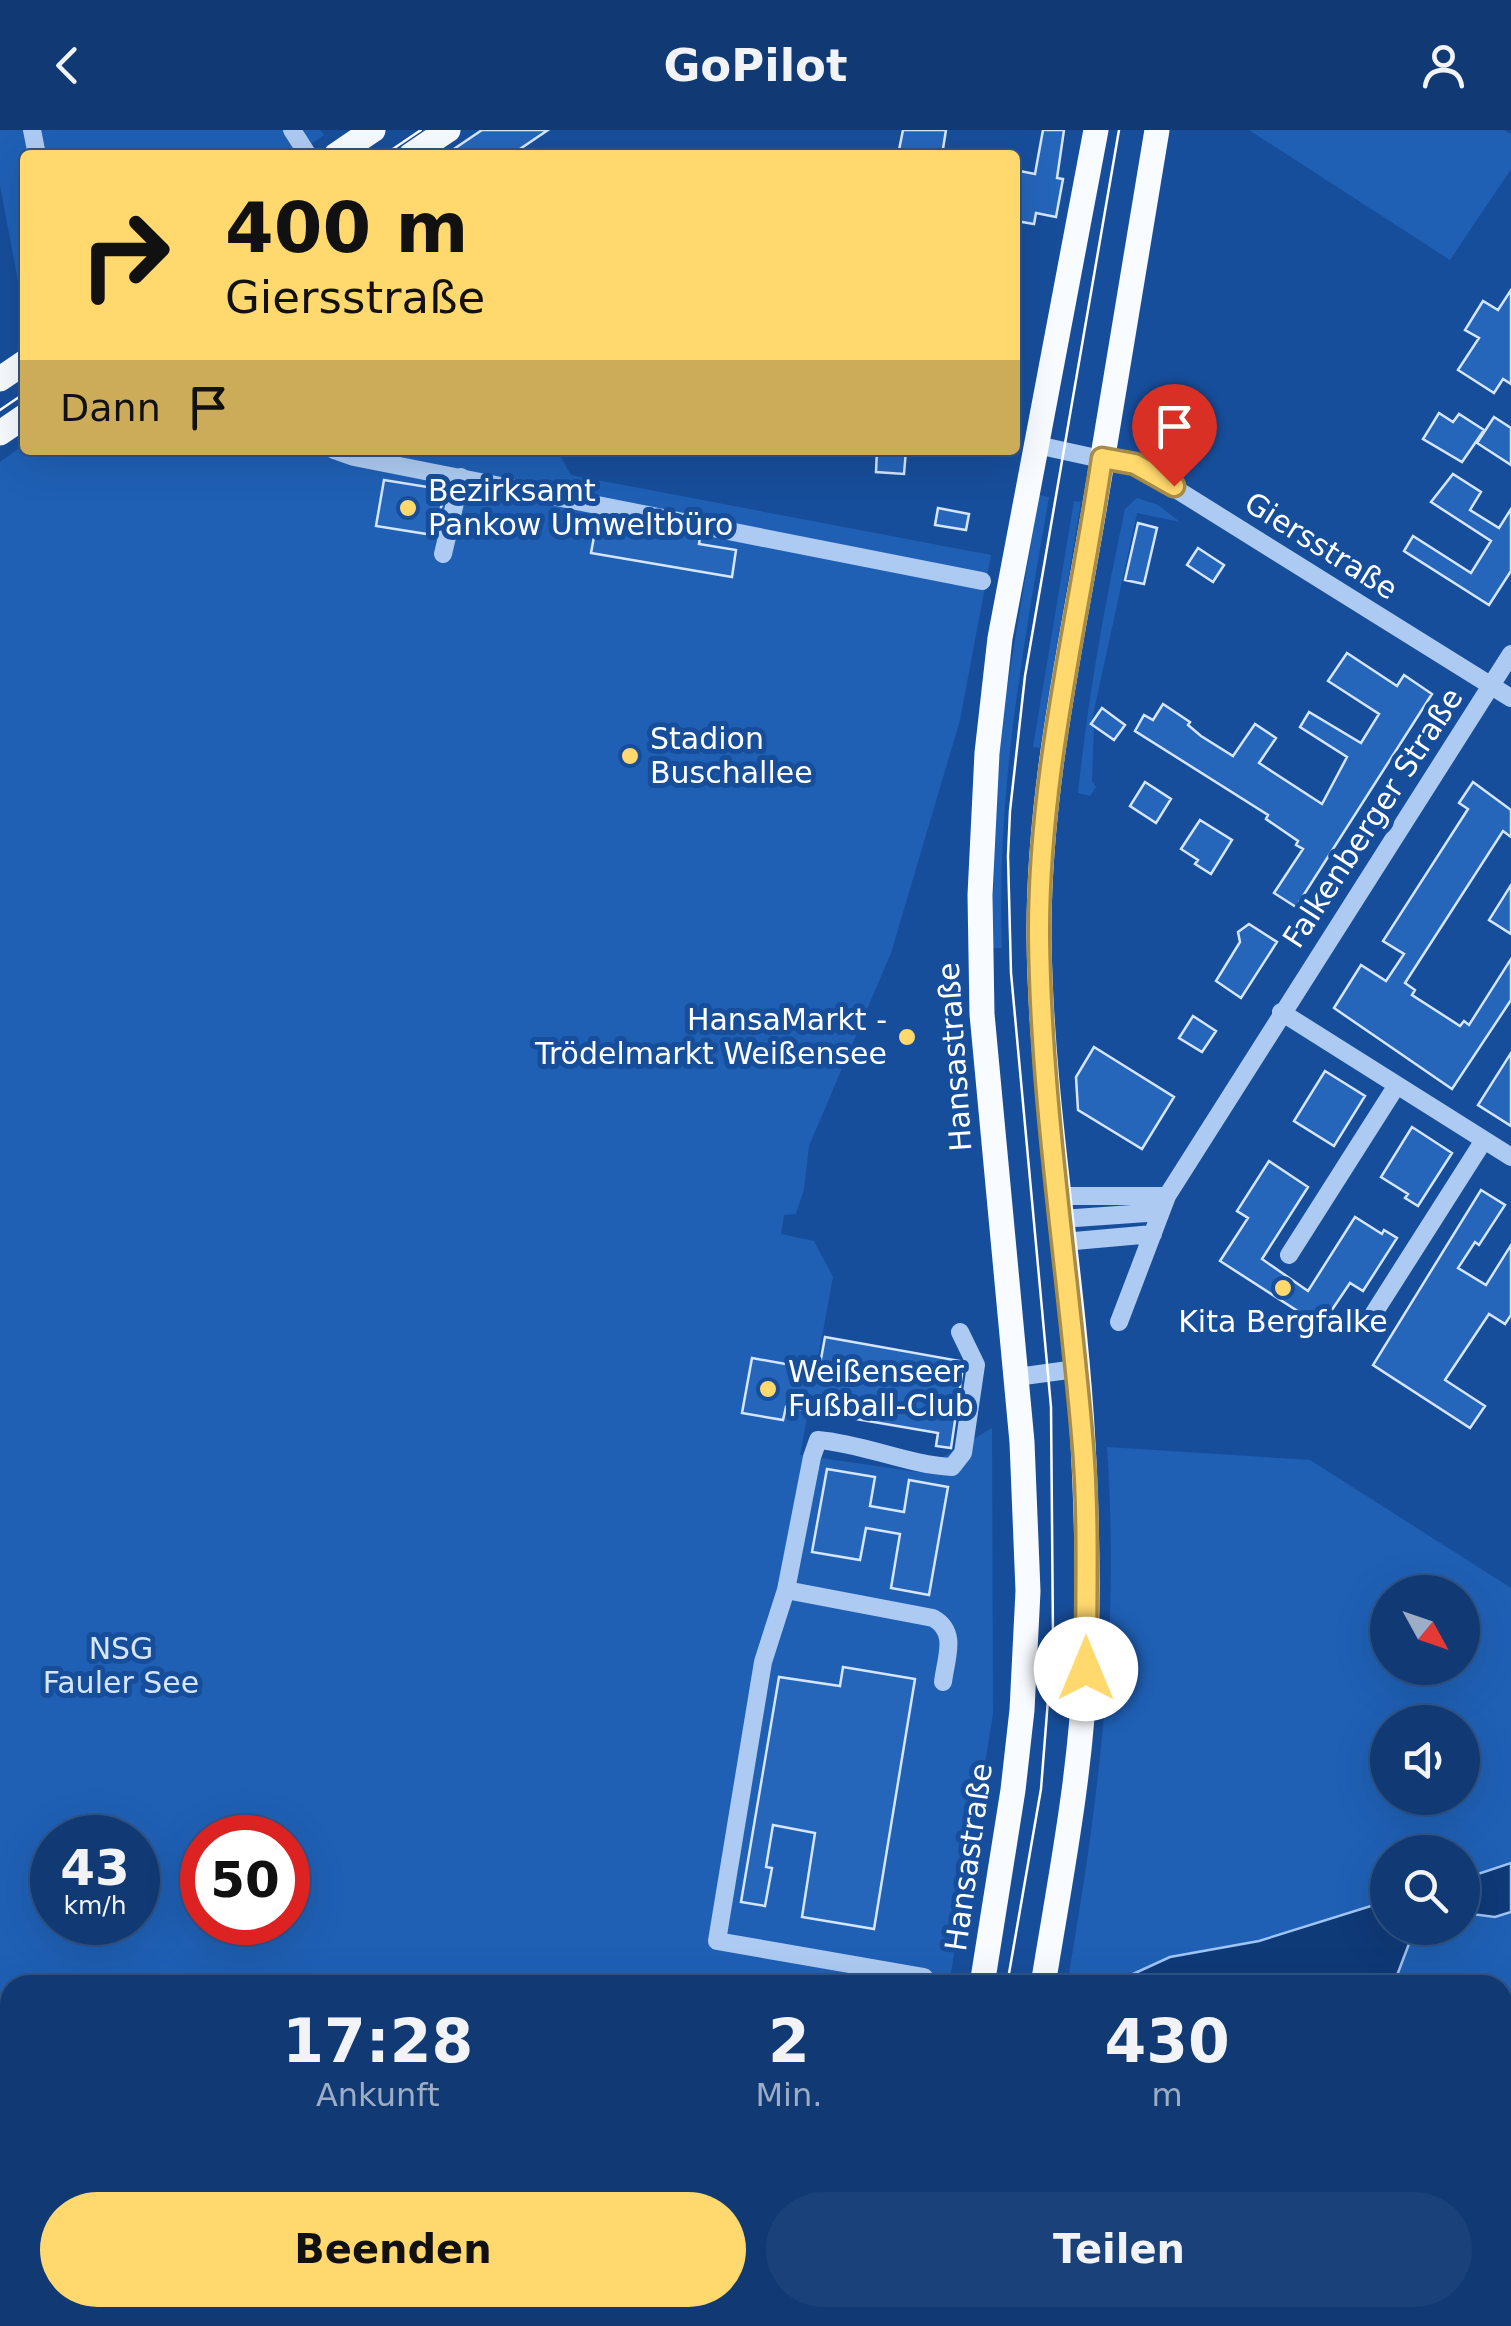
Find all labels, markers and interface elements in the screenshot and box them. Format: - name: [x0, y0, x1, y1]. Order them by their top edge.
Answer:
- icon: back: [40, 38, 95, 93]
- icon: person: [1416, 38, 1471, 93]
- text: GoPilot: [663, 39, 848, 92]
- text: 400 m: [225, 187, 468, 269]
- icon: right: [60, 190, 190, 320]
- text: Giersstraße: [225, 271, 485, 324]
- icon: arrive: [181, 380, 236, 435]
- pin: [1132, 384, 1217, 487]
- text: Dann: [60, 386, 161, 430]
- icon: arrive: [1147, 399, 1202, 454]
- place label: Bezirksamt Pankow Umweltbüro: [428, 473, 733, 542]
- street label: Giersstraße: [1238, 485, 1404, 606]
- marker: Bezirksamt Pankow Umweltbüro: [397, 497, 419, 519]
- street label: Falkenberger Straße: [1276, 681, 1470, 954]
- place label: Stadion Buschallee: [650, 721, 813, 790]
- marker: Stadion Buschallee: [619, 745, 641, 767]
- street label: Hansastraße: [930, 961, 979, 1153]
- place label: HansaMarkt - Trödelmarkt Weißensee: [534, 1002, 887, 1071]
- marker: HansaMarkt - Trödelmarkt Weißensee: [896, 1026, 918, 1048]
- marker: Kita Bergfalke: [1272, 1277, 1294, 1299]
- place label: Kita Bergfalke: [1178, 1304, 1388, 1339]
- place label: Weißenseer Fußball-Club: [788, 1354, 974, 1423]
- marker: Weißenseer Fußball-Club: [757, 1378, 779, 1400]
- north arrow: [1370, 1575, 1480, 1685]
- map controls: [1370, 1575, 1480, 1945]
- position arrow: [1034, 1617, 1138, 1721]
- park label: NSG Fauler See: [43, 1631, 199, 1700]
- button: sound: [1370, 1705, 1480, 1815]
- street label: Hansastraße: [938, 1761, 999, 1953]
- speed limit sign: 50: [180, 1815, 310, 1945]
- button: search: [1370, 1835, 1480, 1945]
- text: 43: [60, 1839, 130, 1897]
- text: km/h: [63, 1891, 127, 1920]
- text: 17:28: [282, 2006, 473, 2076]
- text: 2: [768, 2006, 810, 2076]
- text: 430: [1105, 2006, 1230, 2076]
- text: Ankunft: [316, 2076, 439, 2114]
- text: Min.: [755, 2076, 822, 2114]
- text: m: [1152, 2076, 1183, 2114]
- button: Beenden: [40, 2192, 746, 2307]
- button: Teilen: [766, 2192, 1472, 2307]

